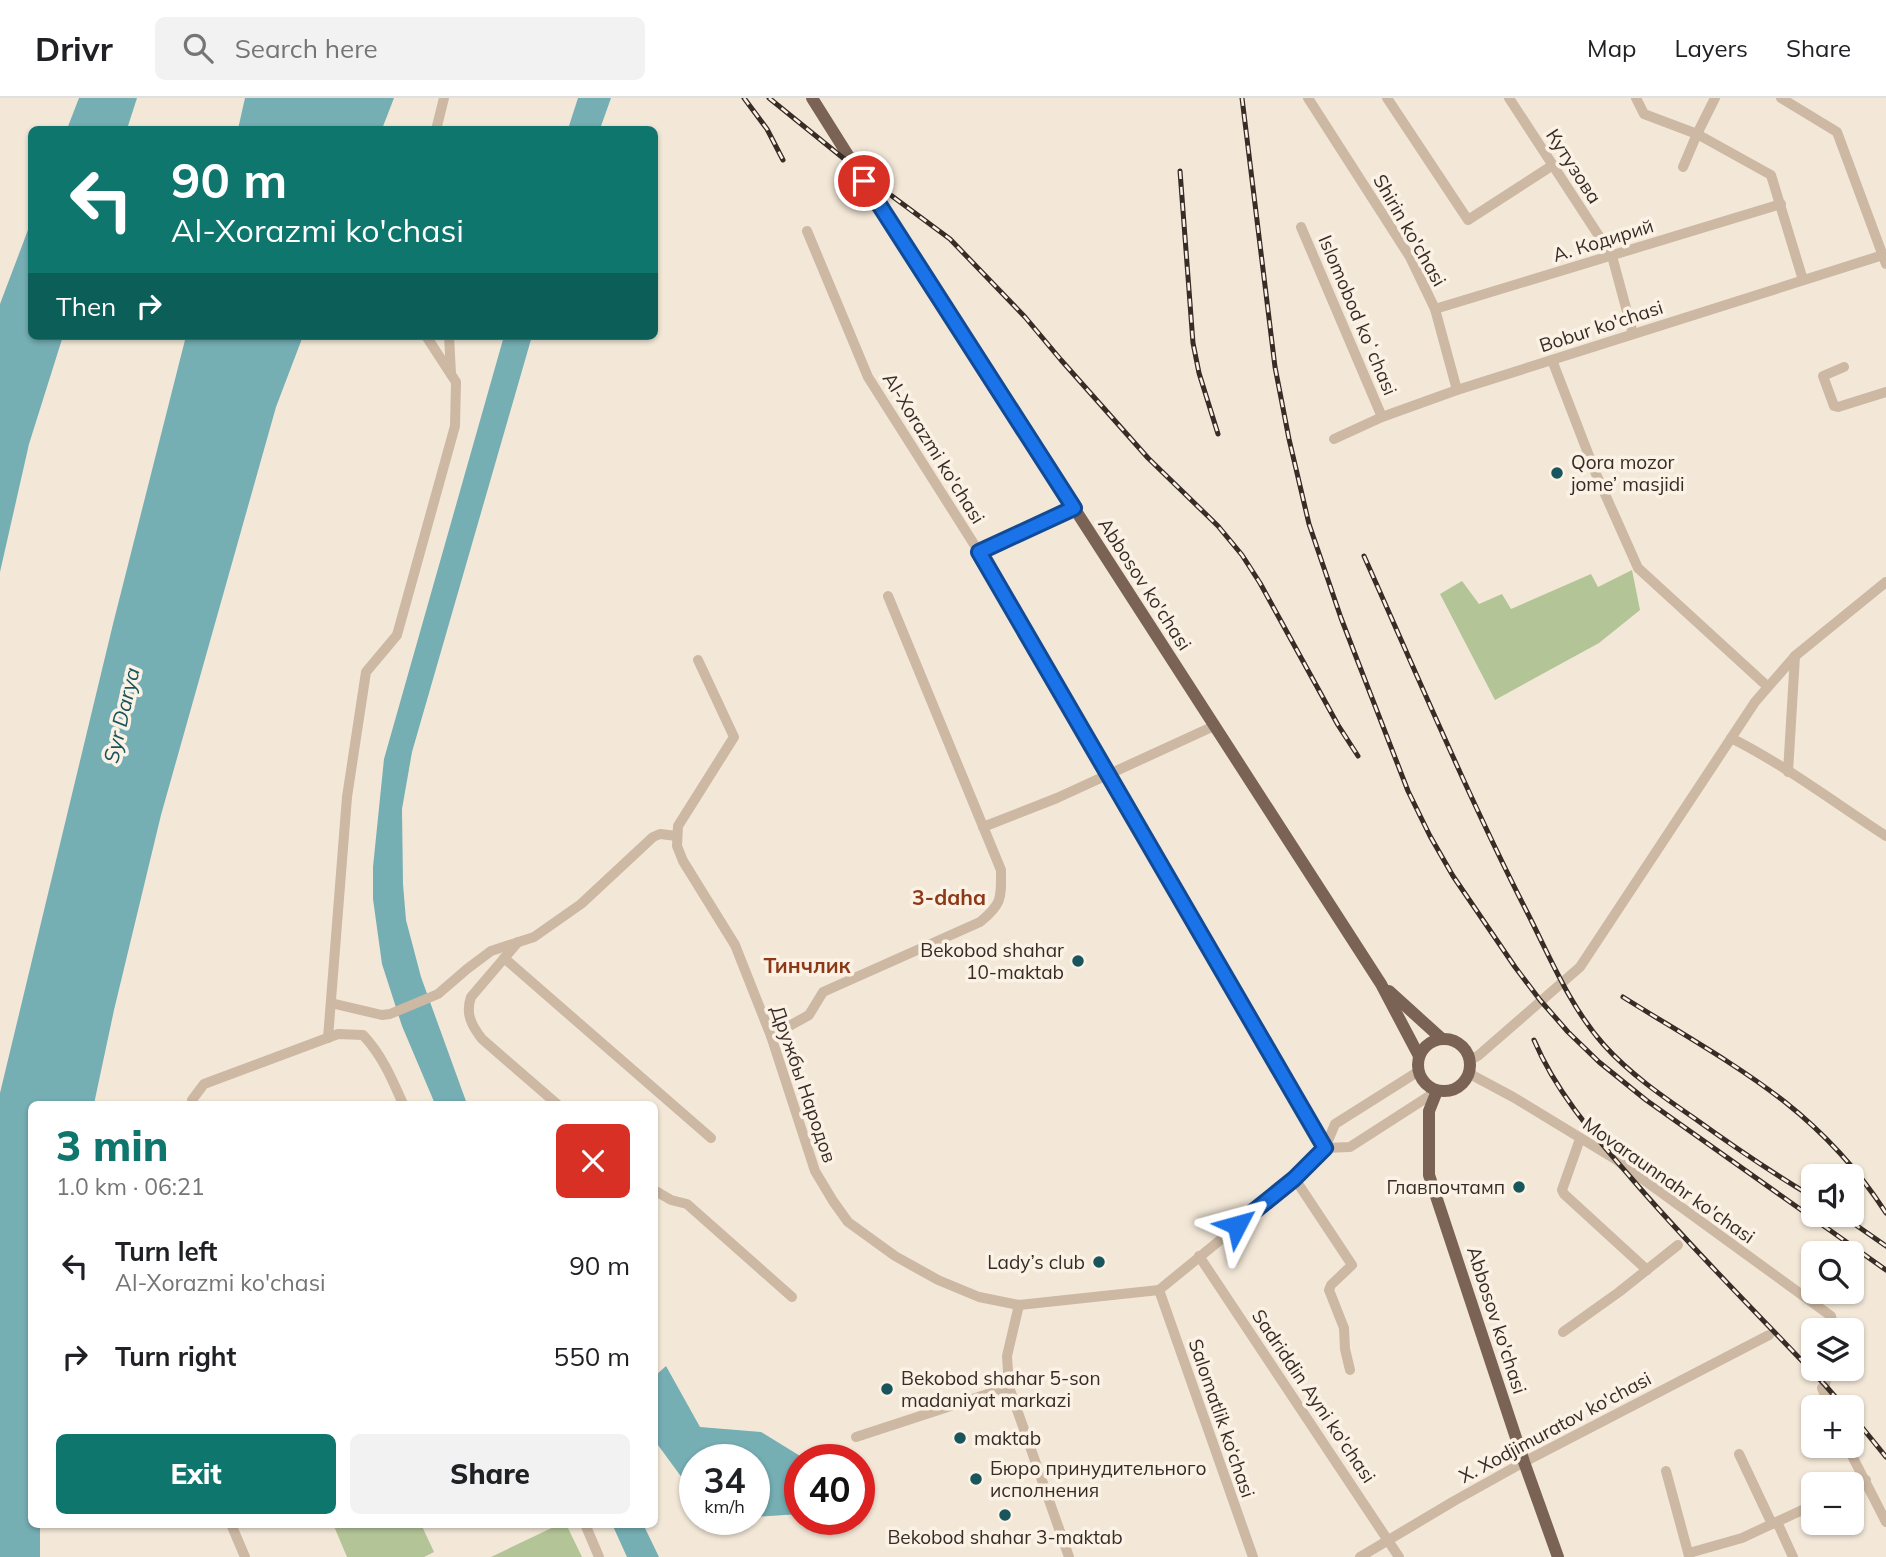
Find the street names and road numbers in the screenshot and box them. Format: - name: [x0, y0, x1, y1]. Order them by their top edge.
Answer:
- street label: Кутузова: [1541, 124, 1607, 208]
- street label: Shirin ko'chasi: [1368, 170, 1452, 290]
- street label: А. Кодирий: [1550, 213, 1656, 267]
- street label: Islomobod koʻchasi: [1313, 231, 1403, 399]
- street label: Bobur ko'chasi: [1536, 295, 1666, 357]
- street label: Al-Xorazmi ko'chasi: [878, 368, 990, 528]
- street label: Abbosov ko'chasi: [1093, 513, 1197, 655]
- street label: Дружбы Народов: [766, 1002, 842, 1166]
- street label: Movaraunnahr ko'chasi: [1578, 1111, 1760, 1249]
- street label: Abbosov ko'chasi: [1462, 1243, 1532, 1397]
- street label: Sadriddin Ayni ko'chasi: [1247, 1305, 1381, 1487]
- street label: Salomatlik ko‘chasi: [1184, 1335, 1260, 1501]
- street label: X. Xodjimuratov ko'chasi: [1455, 1366, 1655, 1488]

